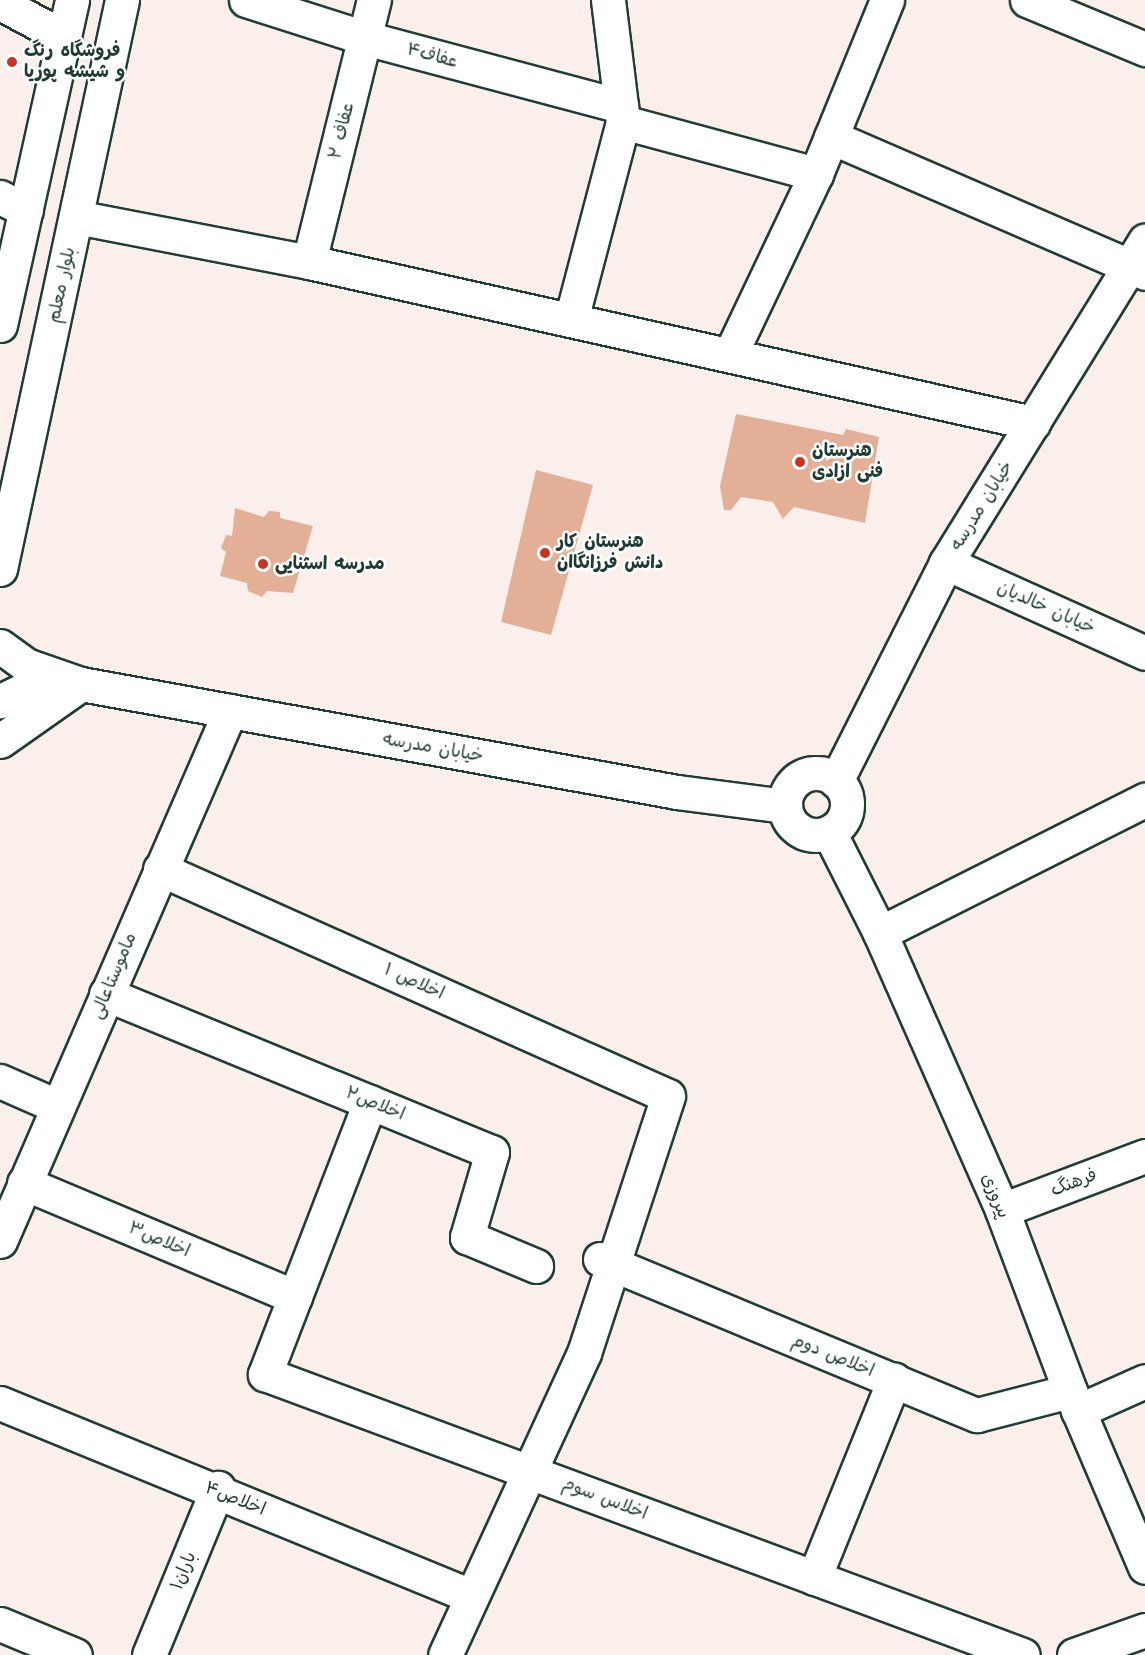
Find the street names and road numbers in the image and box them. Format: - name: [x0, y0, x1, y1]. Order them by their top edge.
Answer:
- street label: عفاف۴: [404, 39, 460, 73]
- street label: عفاف ۲: [325, 100, 359, 162]
- street label: بلوار معلم: [43, 245, 81, 325]
- street label: خیابان مدرسه: [946, 457, 1018, 555]
- street label: خیابان خالدیان: [994, 577, 1098, 639]
- street label: خیابان مدرسه: [381, 729, 485, 767]
- street label: ماموستاعالی: [86, 930, 142, 1022]
- street label: اخلاص ۱: [380, 959, 448, 1005]
- street label: اخلاص۲: [342, 1082, 408, 1126]
- street label: فرهنگ: [1048, 1164, 1100, 1202]
- street label: پیروزی: [976, 1170, 1014, 1222]
- street label: اخلاص۳: [125, 1217, 193, 1263]
- street label: اخلاص دوم: [789, 1330, 877, 1382]
- street label: اخلاس سوم: [559, 1473, 651, 1525]
- street label: اخلاص۴: [201, 1477, 269, 1521]
- street label: باران۱: [166, 1549, 202, 1593]

